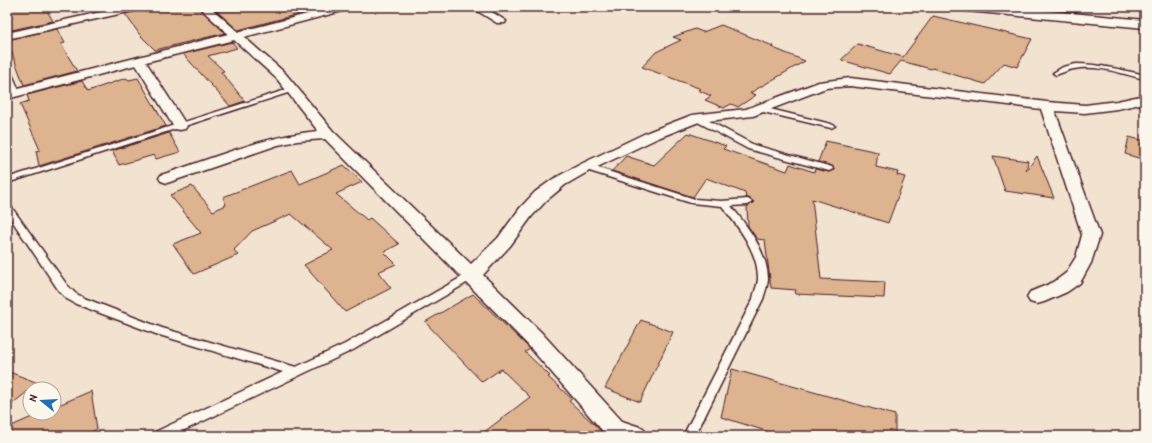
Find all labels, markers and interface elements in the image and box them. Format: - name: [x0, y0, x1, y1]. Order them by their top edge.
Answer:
- north arrow: [22, 381, 62, 421]
- text: N: [25, 393, 40, 403]

